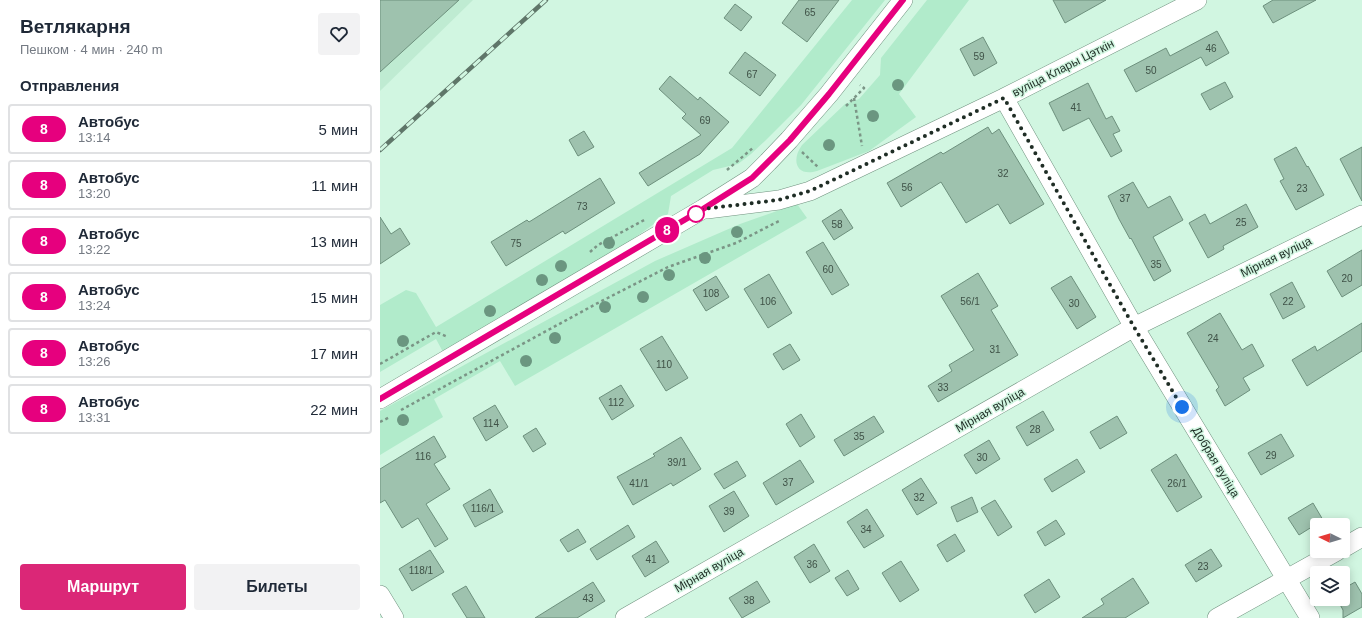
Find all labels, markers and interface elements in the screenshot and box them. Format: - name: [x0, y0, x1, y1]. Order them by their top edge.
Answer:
- house number: 65: [804, 7, 816, 18]
- button: heart: [318, 13, 360, 55]
- text: Ветлякарня: [20, 16, 131, 37]
- street label: вуліца Клары Цэткін: [1010, 36, 1116, 100]
- text: Пешком · 4 мин · 240 m: [20, 42, 162, 57]
- house number: 46: [1205, 43, 1217, 54]
- house number: 59: [973, 51, 985, 62]
- house number: 50: [1145, 65, 1157, 76]
- house number: 67: [746, 69, 758, 80]
- text: Отправления: [20, 77, 119, 94]
- house number: 41: [1070, 102, 1082, 113]
- text: Автобус: [78, 113, 140, 130]
- house number: 69: [699, 115, 711, 126]
- text: 8: [40, 121, 48, 137]
- text: 5 мин: [319, 121, 358, 138]
- text: 13:14: [78, 130, 111, 145]
- house number: 32: [997, 168, 1009, 179]
- text: Автобус: [78, 169, 140, 186]
- text: 8: [40, 177, 48, 193]
- text: 11 мин: [311, 177, 358, 194]
- house number: 56: [901, 182, 913, 193]
- house number: 23: [1296, 183, 1308, 194]
- text: 13:20: [78, 186, 111, 201]
- house number: 37: [1119, 193, 1131, 204]
- house number: 73: [576, 201, 588, 212]
- unlabelled marker: [687, 205, 705, 223]
- line badge: 8: [654, 217, 680, 243]
- house number: 25: [1235, 217, 1247, 228]
- house number: 58: [831, 219, 843, 230]
- text: 8: [663, 222, 671, 238]
- text: Автобус: [78, 225, 140, 242]
- text: 8: [40, 233, 48, 249]
- text: 13 мин: [310, 233, 358, 250]
- street label: Мірная вуліца: [1238, 234, 1314, 280]
- house number: 75: [510, 238, 522, 249]
- text: 13:22: [78, 242, 111, 257]
- house number: 35: [1150, 259, 1162, 270]
- house number: 60: [822, 264, 834, 275]
- house number: 20: [1341, 273, 1353, 284]
- text: Автобус: [78, 281, 140, 298]
- house number: 108: [703, 288, 720, 299]
- text: 8: [40, 289, 48, 305]
- text: 15 мин: [310, 289, 358, 306]
- house number: 106: [760, 296, 777, 307]
- house number: 56/1: [960, 296, 980, 307]
- house number: 22: [1282, 296, 1294, 307]
- text: 13:24: [78, 298, 111, 313]
- house number: 30: [1068, 298, 1080, 309]
- house number: 24: [1207, 333, 1219, 344]
- text: Автобус: [78, 337, 140, 354]
- house number: 31: [989, 344, 1001, 355]
- text: 8: [40, 345, 48, 361]
- text: 17 мин: [310, 345, 358, 362]
- text: 13:26: [78, 354, 111, 369]
- house number: 110: [656, 359, 672, 370]
- house number: 33: [937, 382, 949, 393]
- street label: Мірная вуліца: [953, 384, 1027, 435]
- text: Автобус: [78, 393, 140, 410]
- house number: 112: [608, 397, 624, 408]
- your location: [1172, 397, 1192, 417]
- text: 8: [40, 401, 48, 417]
- text: 22 мин: [310, 401, 358, 418]
- text: 13:31: [78, 410, 111, 425]
- house number: 114: [483, 418, 499, 429]
- house number: 28: [1029, 424, 1041, 435]
- street label: Добрая вуліца: [1189, 424, 1243, 500]
- house number: 35: [853, 431, 865, 442]
- house number: 29: [1265, 450, 1277, 461]
- house number: 116: [415, 451, 431, 462]
- house number: 30: [976, 452, 988, 463]
- house number: 39/1: [667, 457, 687, 468]
- house number: 37: [782, 477, 794, 488]
- house number: 41/1: [629, 478, 649, 489]
- house number: 26/1: [1167, 478, 1187, 489]
- house number: 32: [913, 492, 925, 503]
- house number: 116/1: [471, 503, 496, 514]
- house number: 39: [723, 506, 735, 517]
- north arrow: [1310, 518, 1350, 558]
- map controls: [1310, 518, 1350, 606]
- house number: 34: [860, 524, 872, 535]
- street label: Мірная вуліца: [672, 544, 746, 595]
- house number: 41: [645, 554, 657, 565]
- house number: 36: [806, 559, 818, 570]
- house number: 23: [1197, 561, 1209, 572]
- button: Маршрут: [20, 564, 186, 610]
- button: Билеты: [194, 564, 360, 610]
- house number: 118/1: [409, 565, 434, 576]
- button: layers: [1310, 566, 1350, 606]
- house number: 43: [582, 593, 594, 604]
- house number: 38: [743, 595, 755, 606]

